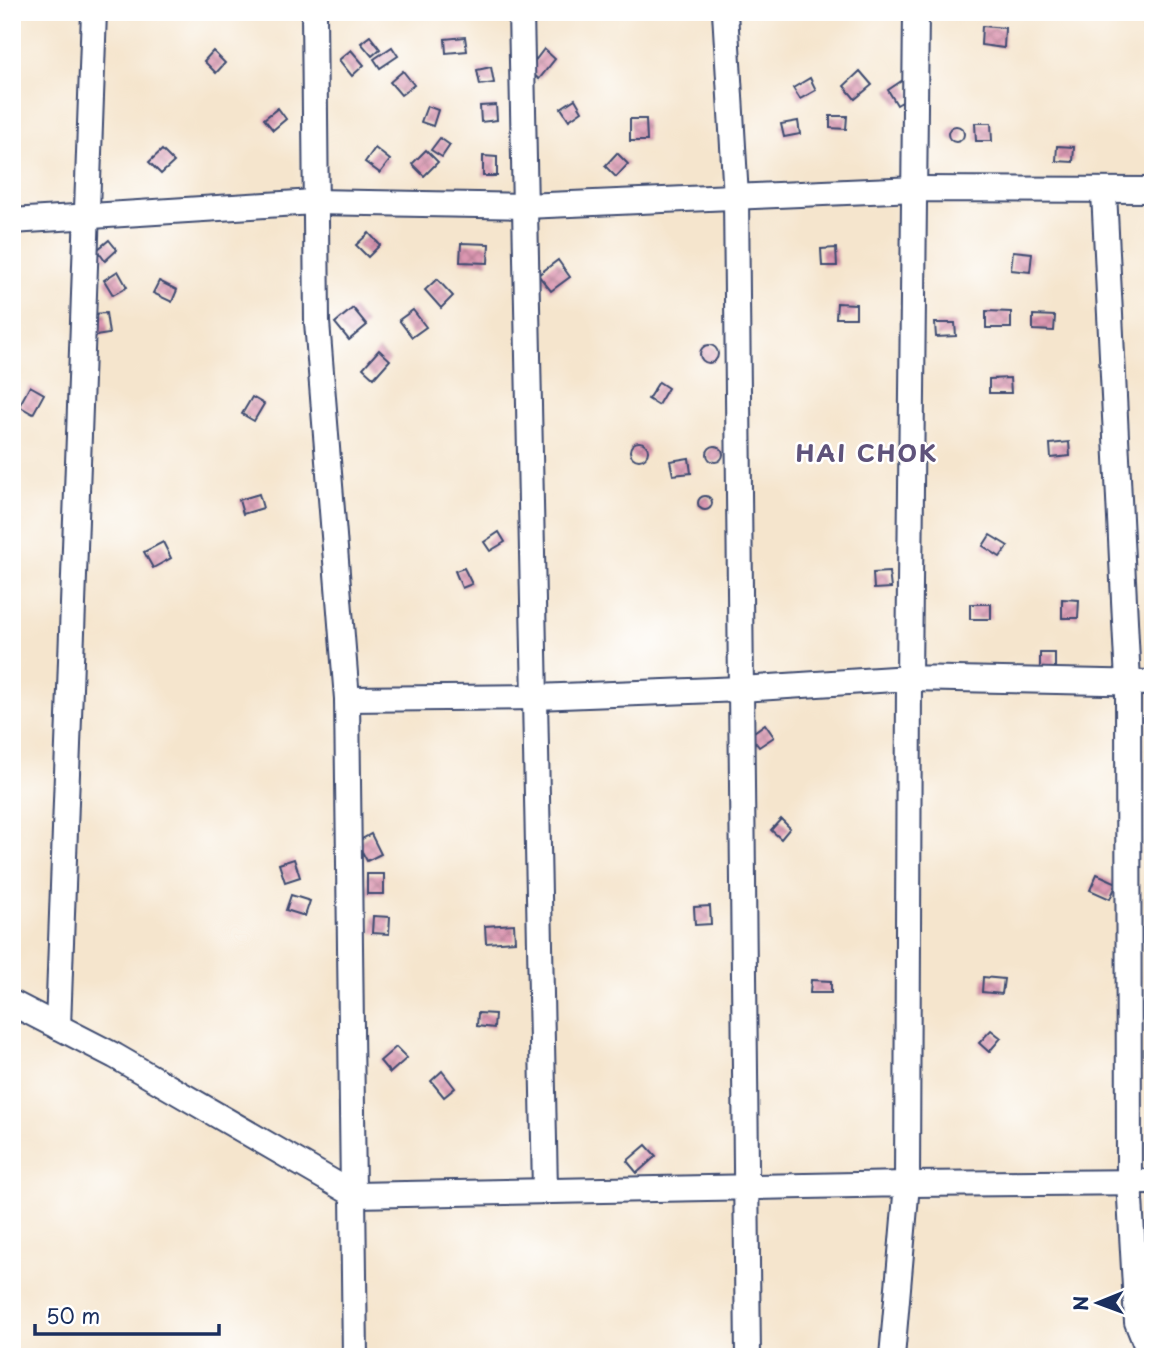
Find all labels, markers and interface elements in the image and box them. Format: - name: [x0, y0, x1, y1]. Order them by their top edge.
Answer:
- district label: HAI CHOK: [796, 434, 938, 470]
- north arrow: [1064, 1268, 1134, 1338]
- scale bar: [35, 1292, 219, 1336]
- text: N: [1066, 1296, 1094, 1311]
- text: 50 m: [46, 1299, 100, 1331]

